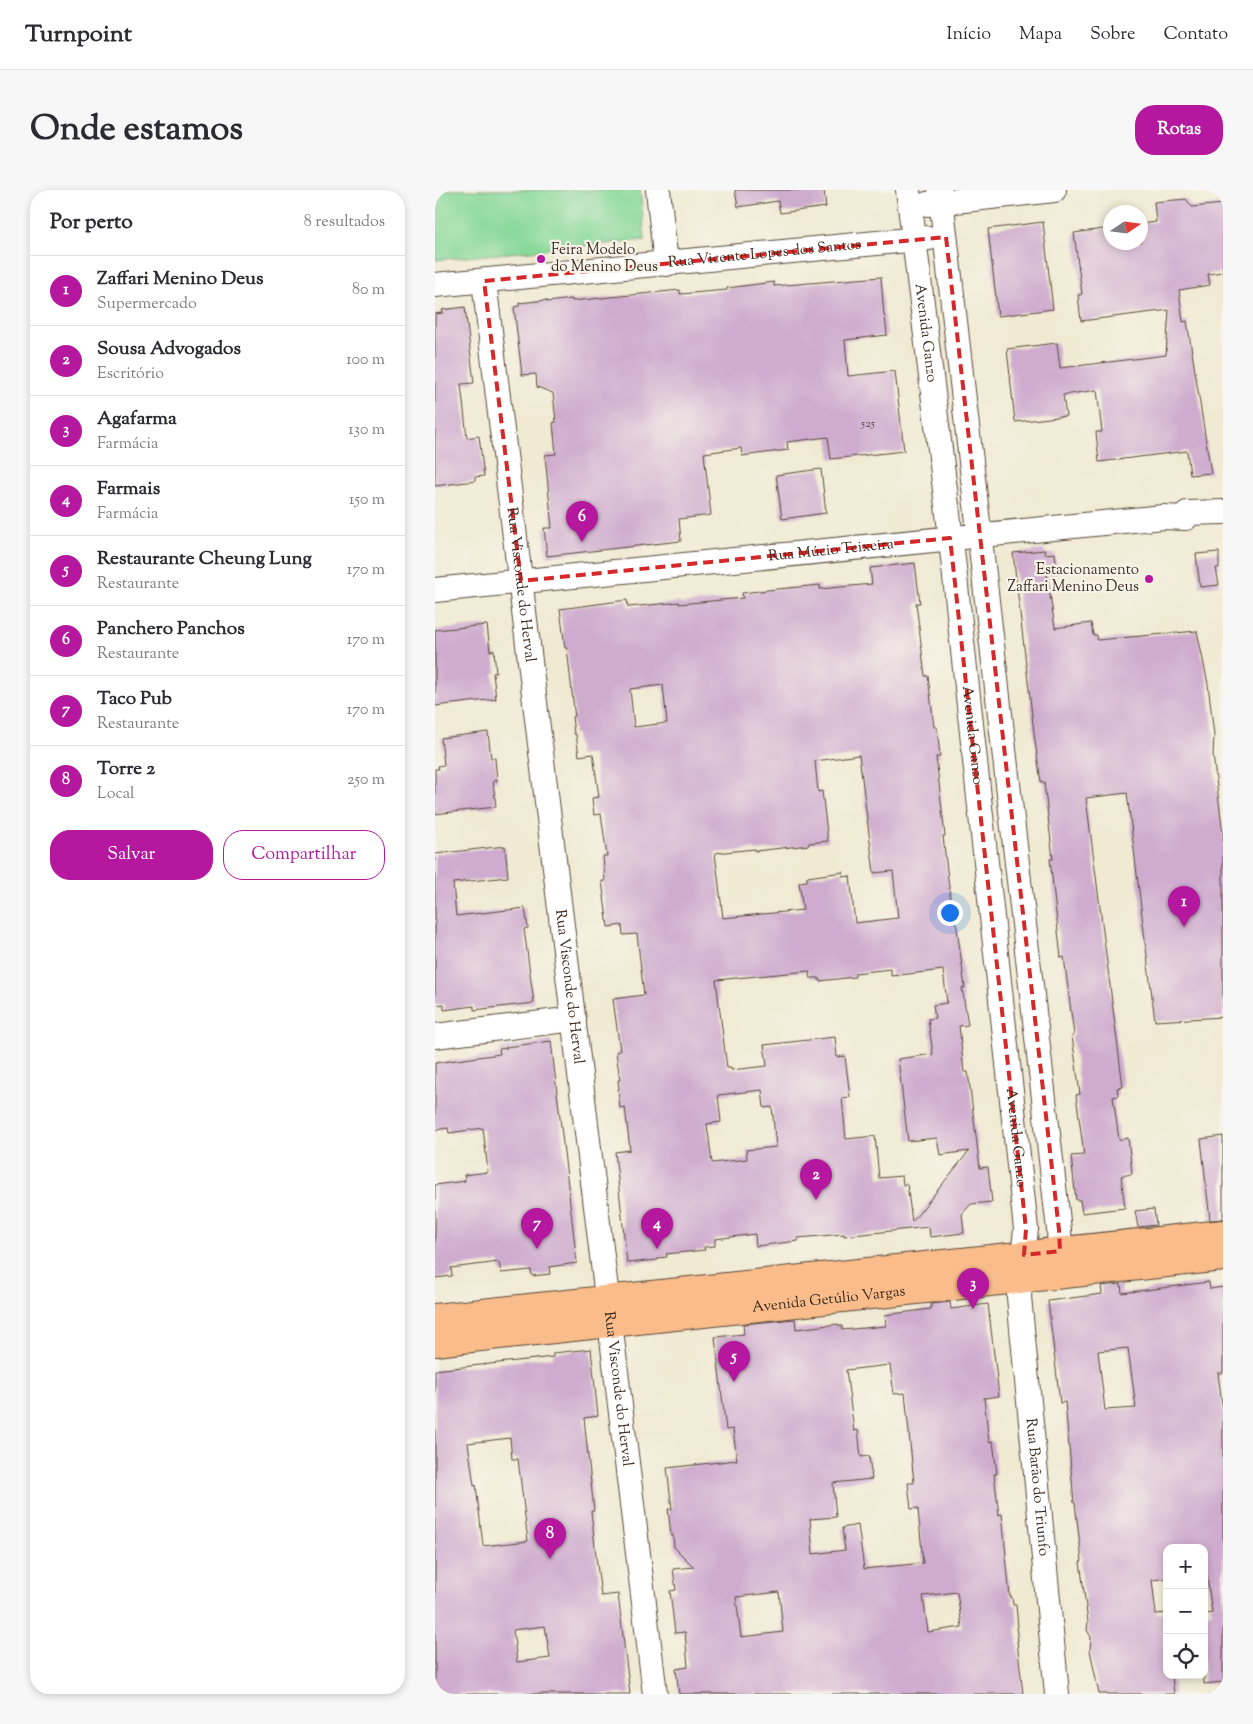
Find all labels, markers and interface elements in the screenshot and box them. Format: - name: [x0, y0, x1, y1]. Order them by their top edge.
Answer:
- text: Turnpoint: [25, 18, 132, 52]
- text: Início: [946, 22, 991, 48]
- text: Mapa: [1019, 22, 1062, 48]
- text: Sobre: [1090, 22, 1135, 48]
- text: Contato: [1163, 22, 1228, 48]
- text: Onde estamos: [30, 105, 243, 156]
- button: Rotas: [1135, 105, 1223, 155]
- north arrow: [1103, 205, 1148, 250]
- text: Por perto: [50, 208, 133, 238]
- text: 8 resultados: [304, 211, 385, 234]
- street label: Rua Vicente Lopes dos Santos: [667, 234, 862, 273]
- place label: Feira Modelo do Menino Deus: [551, 240, 658, 278]
- marker: Feira Modelo do Menino Deus: [535, 253, 547, 265]
- text: Zaffari Menino Deus: [97, 266, 264, 293]
- text: 1: [63, 279, 69, 302]
- text: 80 m: [352, 279, 385, 302]
- street label: Avenida Ganzo: [909, 282, 942, 384]
- text: Supermercado: [97, 293, 197, 316]
- text: Sousa Advogados: [97, 336, 241, 363]
- text: 2: [62, 349, 70, 372]
- text: 100 m: [346, 349, 385, 372]
- text: Escritório: [97, 363, 164, 386]
- text: Agafarma: [97, 406, 177, 433]
- house number: 525: [860, 415, 875, 433]
- text: 3: [63, 419, 69, 442]
- text: 130 m: [348, 419, 385, 442]
- text: Farmácia: [97, 433, 158, 456]
- text: Farmais: [97, 476, 160, 503]
- text: 4: [62, 489, 70, 512]
- text: 150 m: [349, 489, 385, 512]
- pin: 6: [566, 501, 598, 542]
- text: Farmácia: [97, 503, 158, 526]
- street label: Rua Visconde do Herval: [501, 506, 541, 663]
- street label: Rua Múcio Teixeira: [767, 534, 895, 567]
- text: Restaurante Cheung Lung: [97, 546, 312, 573]
- text: 5: [63, 559, 69, 582]
- text: 170 m: [347, 559, 385, 582]
- place label: Estacionamento Zaffari Menino Deus: [1008, 560, 1139, 598]
- text: Restaurante: [97, 573, 179, 596]
- marker: Estacionamento Zaffari Menino Deus: [1143, 573, 1155, 585]
- text: Panchero Panchos: [97, 616, 245, 643]
- text: 6: [62, 629, 70, 652]
- text: 170 m: [347, 629, 385, 652]
- text: Restaurante: [97, 643, 179, 666]
- street label: Avenida Ganzo: [956, 685, 988, 786]
- text: Taco Pub: [97, 686, 172, 713]
- text: 7: [62, 699, 70, 722]
- text: 170 m: [347, 699, 385, 722]
- text: Restaurante: [97, 713, 179, 736]
- text: Torre 2: [97, 756, 155, 783]
- text: 8: [62, 769, 70, 792]
- text: 250 m: [347, 769, 385, 792]
- text: Local: [97, 783, 134, 806]
- button: Salvar: [50, 830, 213, 880]
- button: Compartilhar: [223, 830, 385, 880]
- pin: 1: [1168, 886, 1200, 927]
- your location: [937, 900, 963, 926]
- street label: Rua Visconde do Herval: [550, 908, 589, 1066]
- street label: Avenida Ganzo: [1000, 1087, 1032, 1188]
- pin: 2: [800, 1159, 832, 1200]
- pin: 7: [521, 1208, 553, 1249]
- pin: 4: [641, 1208, 673, 1249]
- pin: 3: [957, 1268, 989, 1309]
- street label: Avenida Getúlio Vargas: [751, 1281, 906, 1318]
- street label: Rua Visconde do Herval: [598, 1310, 638, 1468]
- pin: 5: [718, 1341, 750, 1382]
- street label: Rua Barão do Triunfo: [1020, 1417, 1054, 1557]
- pin: 8: [534, 1518, 566, 1559]
- map controls: [1163, 1544, 1208, 1679]
- button: +: [1163, 1544, 1208, 1589]
- button: −: [1163, 1589, 1208, 1634]
- button: locate: [1163, 1634, 1208, 1679]

